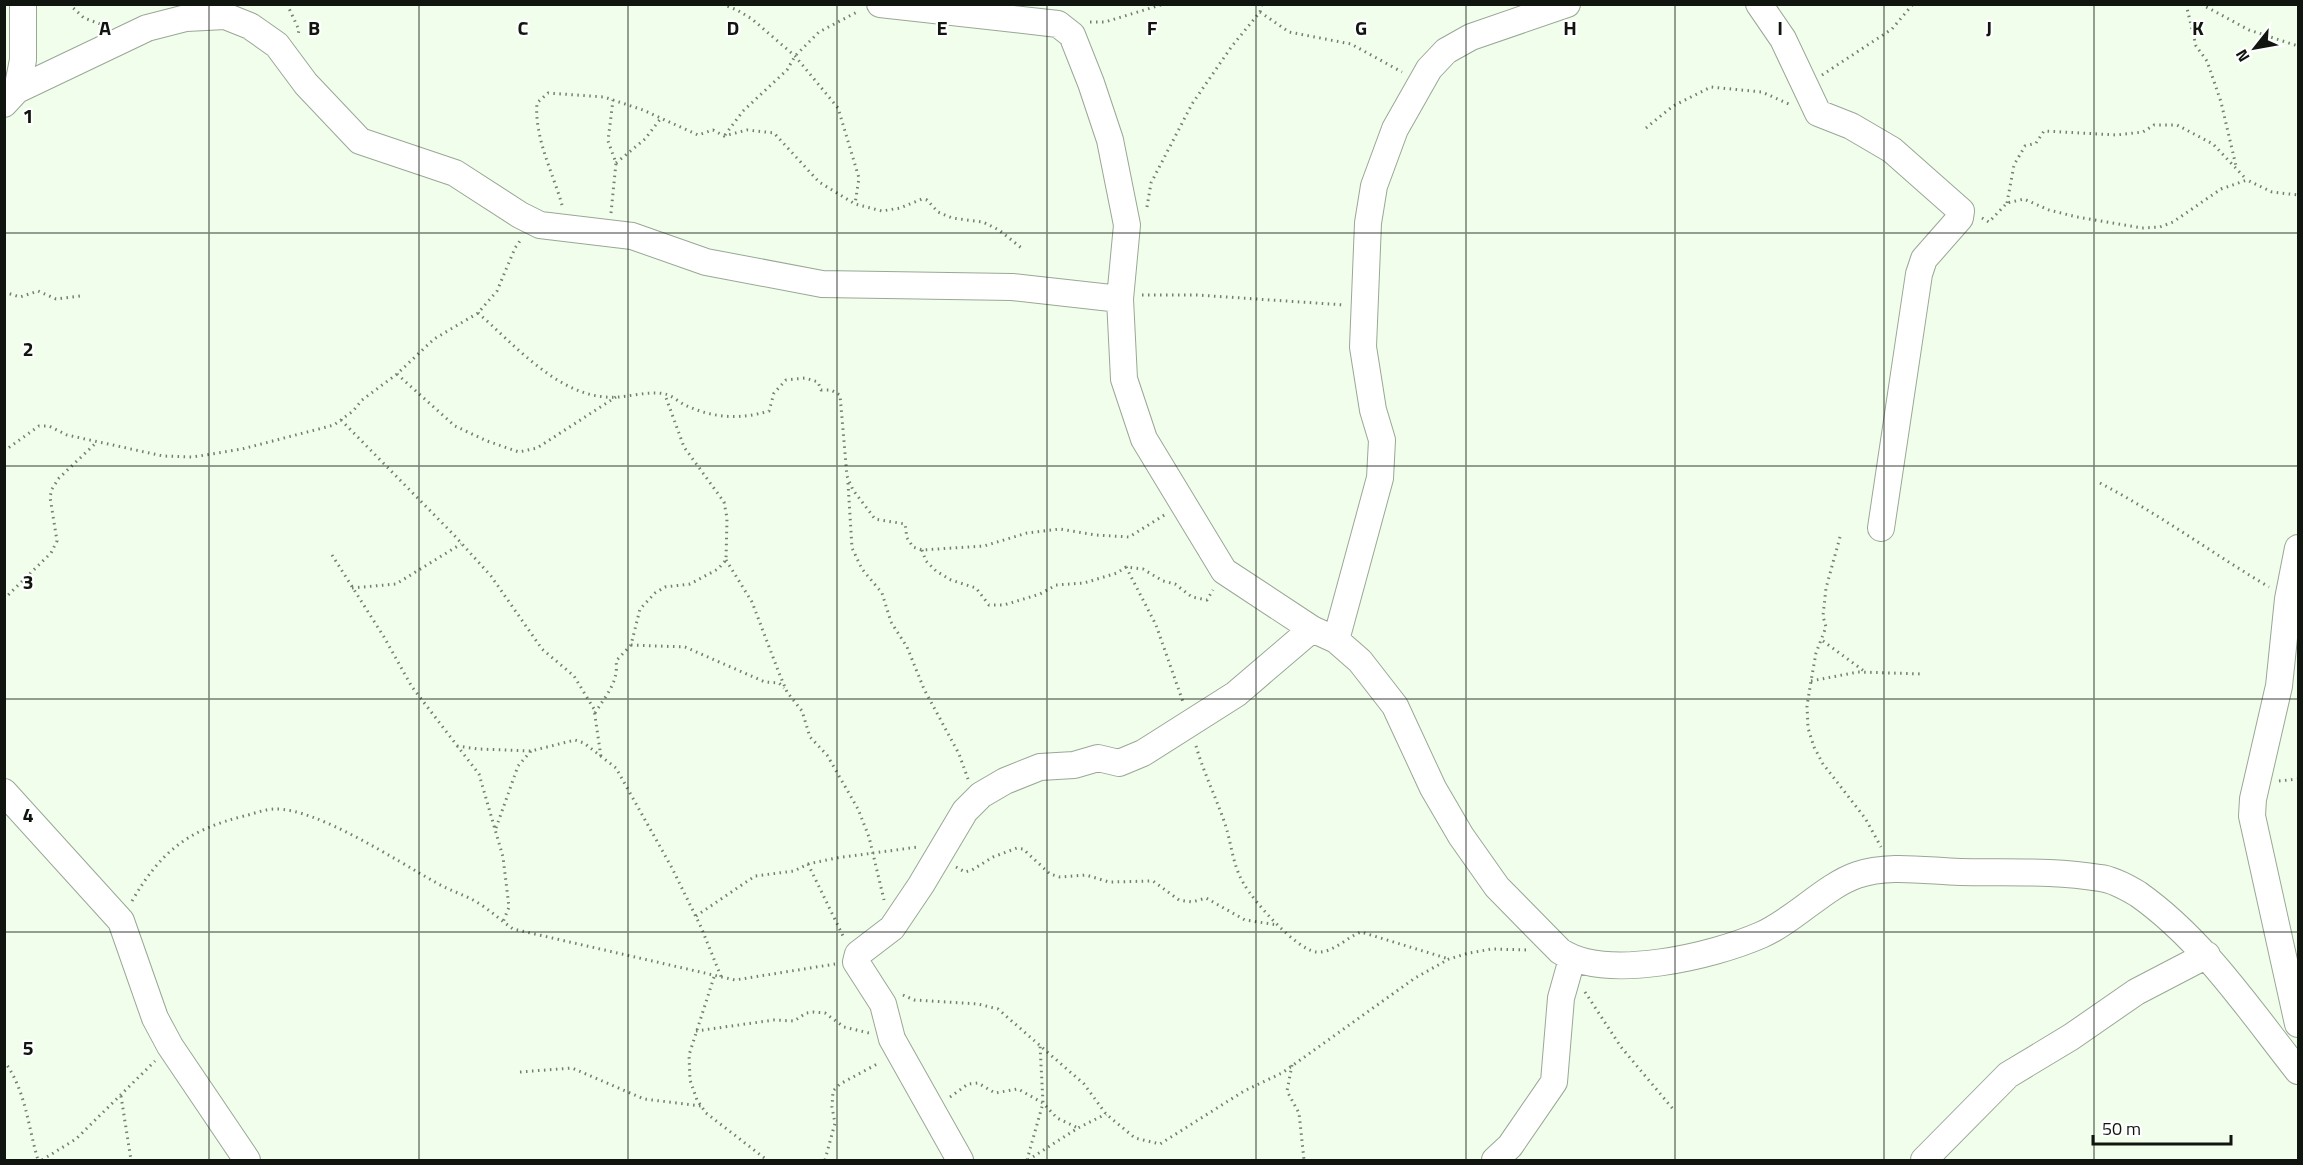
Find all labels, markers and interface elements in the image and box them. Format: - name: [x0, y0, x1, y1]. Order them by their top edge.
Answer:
- text: A: [99, 12, 111, 43]
- text: B: [308, 12, 320, 43]
- text: C: [518, 12, 529, 43]
- text: D: [727, 12, 739, 43]
- text: E: [936, 12, 948, 43]
- text: F: [1147, 12, 1158, 43]
- text: G: [1355, 12, 1367, 43]
- text: H: [1563, 12, 1577, 43]
- text: I: [1777, 12, 1783, 43]
- text: J: [1986, 12, 1992, 43]
- text: K: [2192, 12, 2204, 43]
- north arrow: [2225, 18, 2285, 78]
- text: N: [2229, 45, 2255, 67]
- text: 1: [22, 100, 34, 131]
- text: 2: [22, 333, 34, 364]
- text: 3: [22, 566, 34, 597]
- text: 4: [22, 799, 34, 830]
- text: 5: [22, 1032, 34, 1063]
- scale bar: [2093, 1108, 2231, 1146]
- text: 50 m: [2102, 1115, 2141, 1142]

